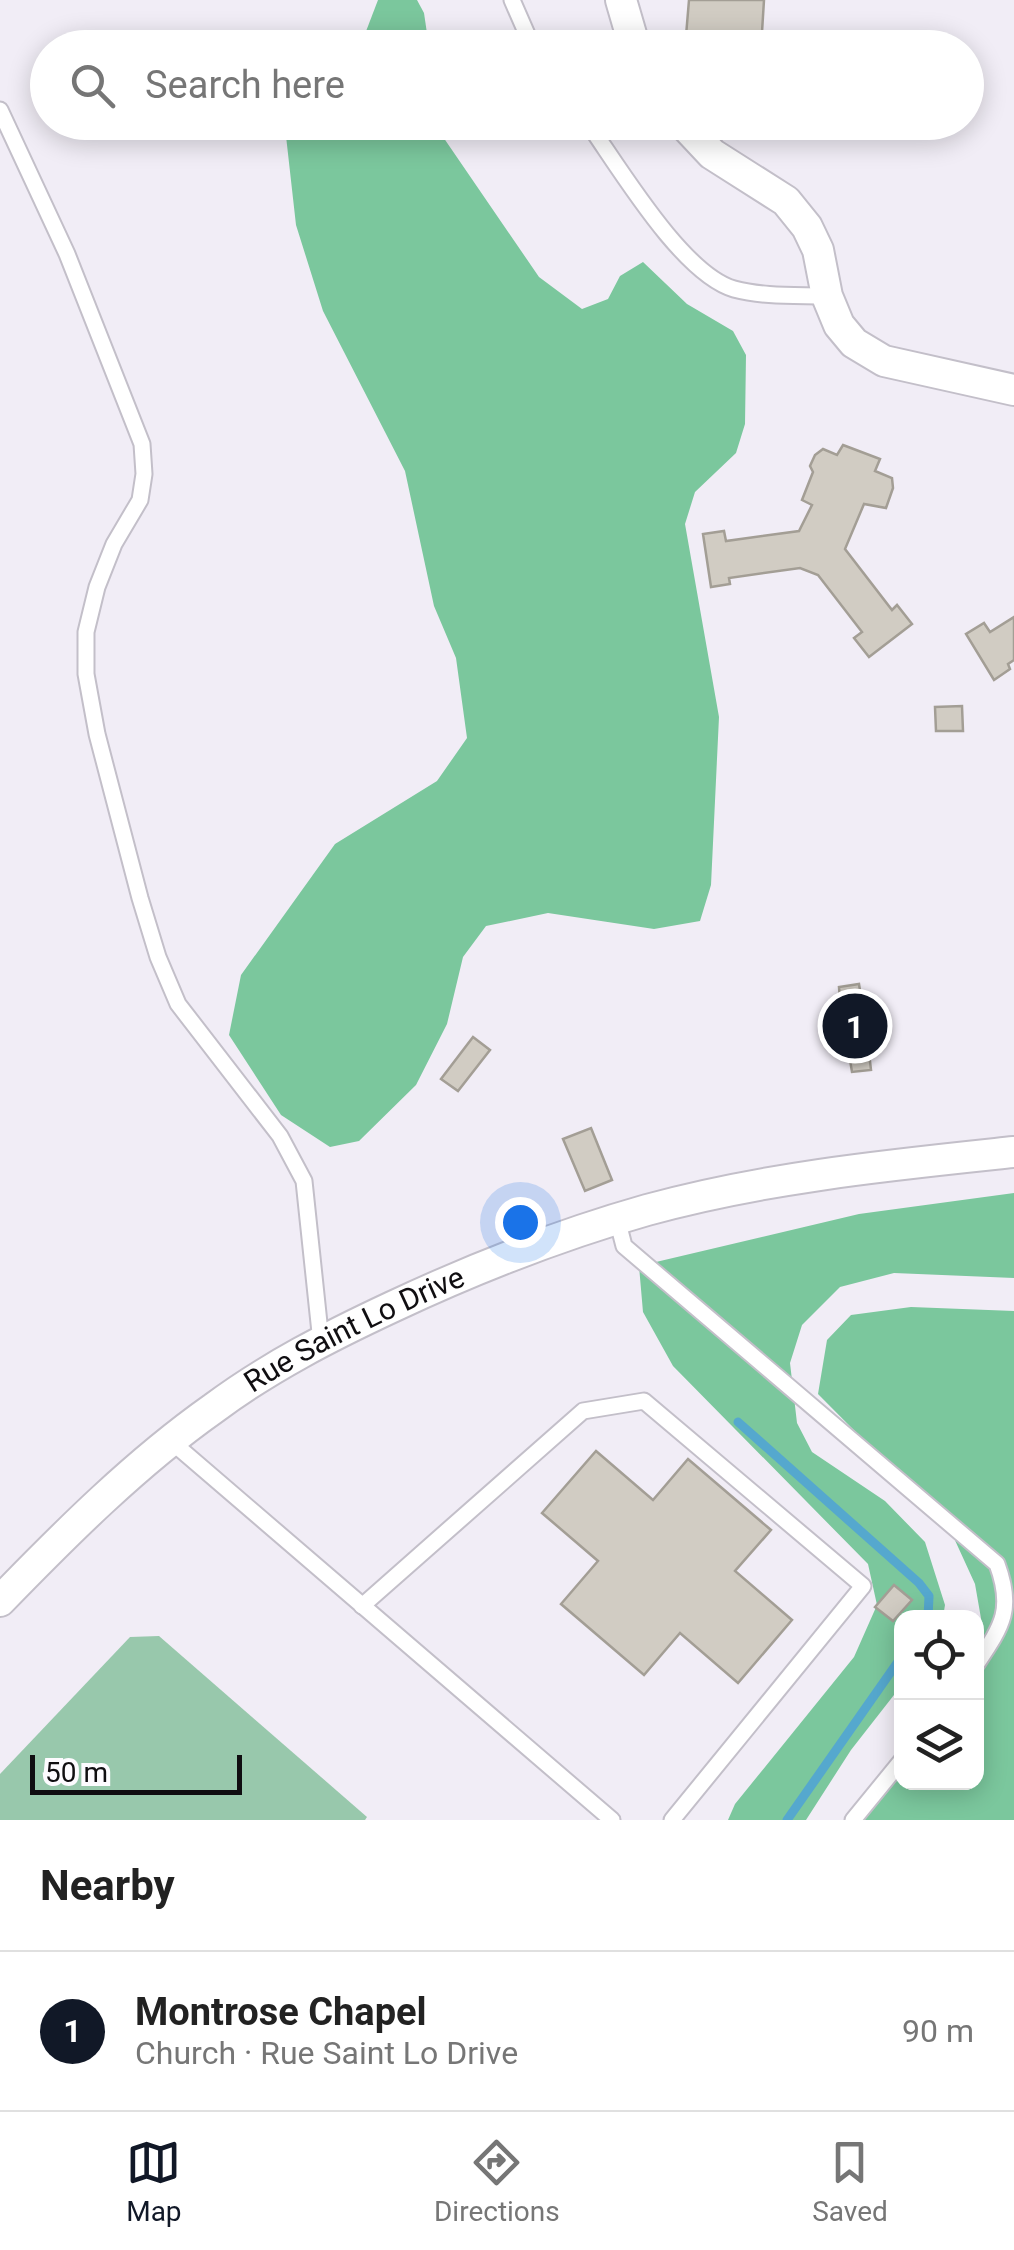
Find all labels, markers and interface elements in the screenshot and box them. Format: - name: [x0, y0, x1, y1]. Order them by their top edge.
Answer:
- search box: [30, 30, 984, 140]
- icon: search: [65, 58, 120, 113]
- text: Search here: [145, 63, 345, 107]
- pin: 1: [822, 988, 888, 1064]
- your location: [495, 1197, 546, 1248]
- street label: Rue Saint Lo Drive: [238, 1259, 469, 1399]
- map controls: [894, 1610, 984, 1790]
- button: locate: [894, 1610, 984, 1700]
- button: layers: [894, 1700, 984, 1790]
- scale bar: [30, 1750, 242, 1794]
- text: 50 m: [45, 1756, 108, 1789]
- text: Nearby: [40, 1861, 175, 1910]
- text: Montrose Chapel: [135, 1990, 427, 2034]
- text: 1: [63, 2012, 82, 2050]
- text: 90 m: [902, 2012, 974, 2050]
- text: Church · Rue Saint Lo Drive: [135, 2034, 518, 2072]
- tab: Map: [126, 2135, 182, 2228]
- tab: Directions: [434, 2135, 560, 2228]
- tab: Saved: [812, 2135, 888, 2228]

